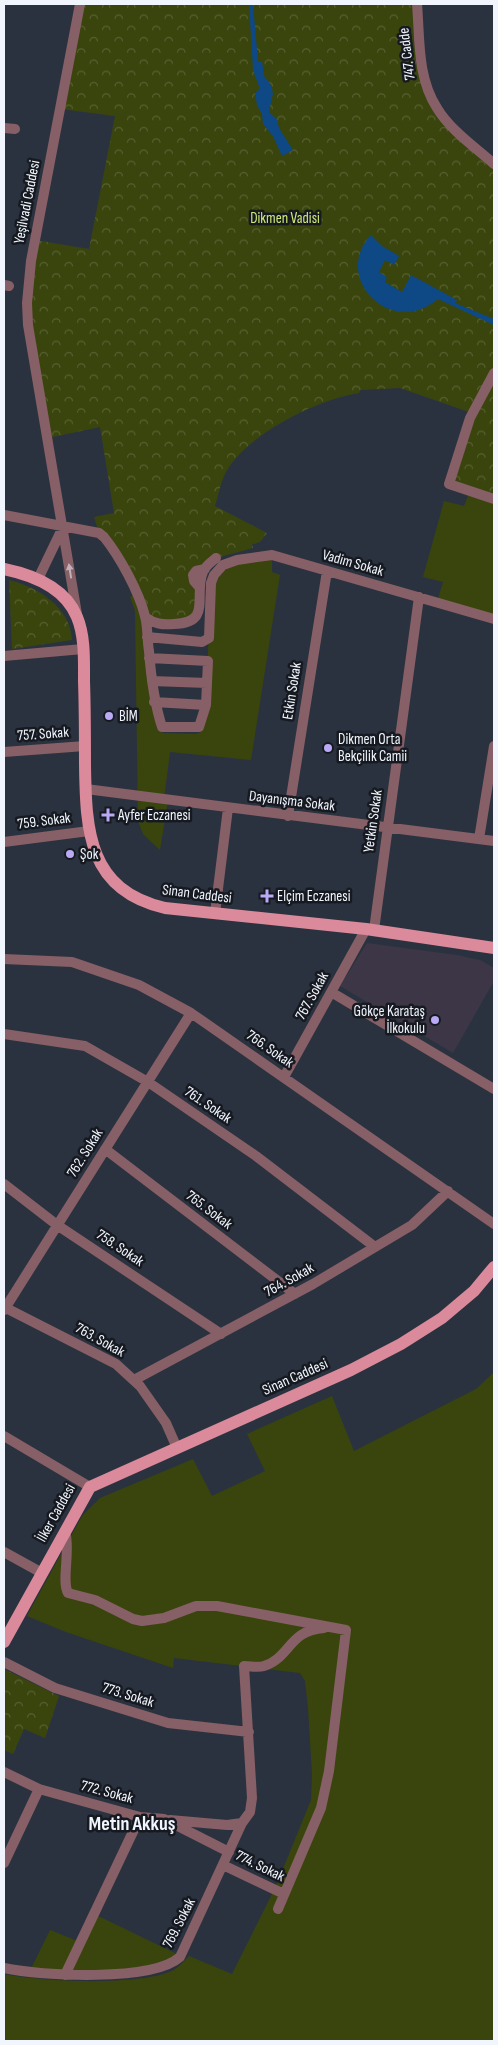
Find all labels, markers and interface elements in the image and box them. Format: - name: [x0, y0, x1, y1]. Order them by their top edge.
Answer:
- street label: 747. Cadde: [394, 27, 420, 81]
- street label: Yeşilvadi Caddesi: [10, 158, 44, 245]
- park label: Dikmen Vadisi: [250, 209, 320, 228]
- street label: Vadim Sokak: [320, 545, 386, 581]
- one-way arrow: [65, 563, 73, 579]
- street label: Etkin Sokak: [278, 661, 306, 721]
- place label: BİM: [119, 707, 138, 726]
- marker: BİM: [103, 710, 115, 722]
- street label: 757. Sokak: [17, 723, 70, 745]
- place label: Dikmen Orta Bekçilik Camii: [338, 730, 407, 766]
- marker: Dikmen Orta Bekçilik Camii: [322, 742, 334, 754]
- street label: Dayanışma Sokak: [248, 786, 336, 816]
- street label: Yetkin Sokak: [359, 788, 387, 854]
- place label: Ayfer Eczanesi: [117, 806, 191, 825]
- street label: 759. Sokak: [16, 808, 72, 834]
- marker: Ayfer Eczanesi: [102, 809, 114, 821]
- place label: Şok: [80, 845, 99, 864]
- marker: Şok: [64, 848, 76, 860]
- street label: Sinan Caddesi: [161, 880, 233, 908]
- place label: Elçim Eczanesi: [277, 887, 351, 906]
- marker: Elçim Eczanesi: [261, 890, 273, 902]
- street label: 767. Sokak: [291, 968, 333, 1023]
- place label: Gökçe Karataş İlkokulu: [353, 1002, 425, 1038]
- marker: Gökçe Karataş İlkokulu: [429, 1014, 441, 1026]
- street label: 766. Sokak: [242, 1026, 298, 1072]
- street label: 761. Sokak: [181, 1082, 236, 1128]
- street label: 762. Sokak: [63, 1125, 107, 1181]
- street label: 765. Sokak: [182, 1186, 236, 1234]
- street label: 758. Sokak: [92, 1225, 148, 1271]
- street label: 764. Sokak: [261, 1258, 318, 1301]
- street label: 763. Sokak: [72, 1319, 128, 1362]
- street label: Sinan Caddesi: [259, 1354, 331, 1400]
- street label: İlker Caddesi: [32, 1480, 80, 1545]
- street label: 773. Sokak: [100, 1678, 157, 1712]
- street label: 772. Sokak: [79, 1776, 135, 1808]
- district label: Metin Akkuş: [89, 1812, 176, 1836]
- street label: 774. Sokak: [232, 1846, 288, 1886]
- street label: 769. Sokak: [158, 1894, 200, 1951]

